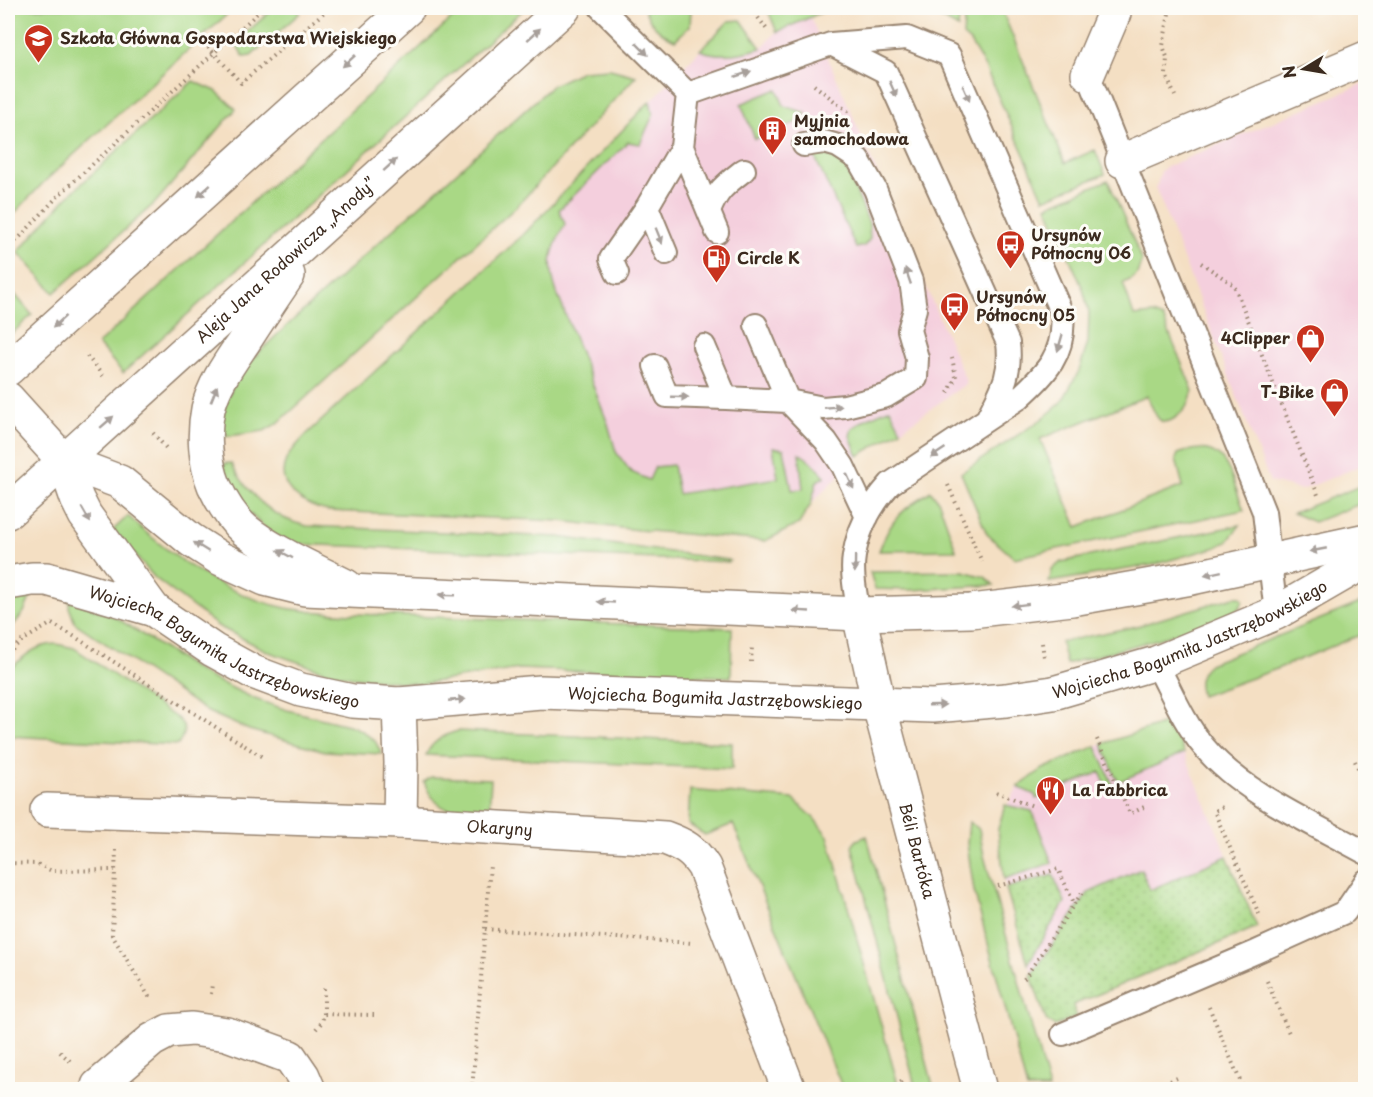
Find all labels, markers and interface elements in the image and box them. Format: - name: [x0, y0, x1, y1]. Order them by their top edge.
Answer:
- school or university icon: Szkoła Główna Gospodarstwa Wiejskiego: [23, 22, 55, 64]
- place label: Szkoła Główna Gospodarstwa Wiejskiego: [60, 25, 397, 49]
- one-way arrow: [527, 27, 542, 41]
- north arrow: [1274, 39, 1334, 99]
- one-way arrow: [635, 41, 649, 55]
- one-way arrow: [342, 53, 356, 67]
- text: N: [1275, 64, 1301, 81]
- one-way arrow: [735, 69, 753, 79]
- one-way arrow: [888, 80, 898, 98]
- one-way arrow: [961, 85, 971, 103]
- place label: Myjnia samochodowa: [794, 108, 909, 150]
- building icon: Myjnia samochodowa: [757, 114, 789, 156]
- one-way arrow: [382, 159, 397, 172]
- street label: Aleja Jana Rodowicza „Anody”: [190, 171, 381, 348]
- one-way arrow: [197, 184, 212, 198]
- place label: Ursynów Północny 06: [1031, 222, 1131, 264]
- one-way arrow: [654, 227, 664, 245]
- bus stop icon: Ursynów Północny 06: [994, 228, 1026, 270]
- fuel station icon: Circle K: [700, 242, 732, 284]
- place label: Circle K: [737, 245, 800, 269]
- one-way arrow: [903, 266, 912, 284]
- place label: Ursynów Północny 05: [976, 284, 1075, 326]
- bus stop icon: Ursynów Północny 05: [939, 290, 971, 332]
- one-way arrow: [52, 315, 67, 329]
- shop icon: 4Clipper: [1295, 322, 1327, 364]
- place label: 4Clipper: [1221, 325, 1291, 349]
- one-way arrow: [1055, 334, 1064, 352]
- shop icon: T-Bike: [1319, 376, 1351, 418]
- place label: T-Bike: [1260, 379, 1314, 403]
- one-way arrow: [210, 385, 219, 403]
- one-way arrow: [671, 392, 690, 401]
- one-way arrow: [823, 402, 842, 412]
- one-way arrow: [100, 415, 115, 429]
- one-way arrow: [930, 447, 946, 459]
- one-way arrow: [845, 472, 854, 489]
- one-way arrow: [81, 507, 91, 524]
- one-way arrow: [193, 541, 209, 552]
- one-way arrow: [1308, 546, 1327, 555]
- one-way arrow: [276, 549, 293, 559]
- one-way arrow: [850, 555, 860, 574]
- one-way arrow: [1203, 569, 1222, 578]
- street label: Wojciecha Bogumiła Jastrzębowskiego: [1049, 573, 1331, 704]
- street label: Wojciecha Bogumiła Jastrzębowskiego: [87, 579, 360, 712]
- one-way arrow: [437, 590, 456, 599]
- one-way arrow: [596, 597, 615, 606]
- one-way arrow: [1011, 600, 1030, 610]
- one-way arrow: [791, 606, 810, 615]
- street label: Wojciecha Bogumiła Jastrzębowskiego: [568, 680, 863, 714]
- one-way arrow: [447, 695, 466, 705]
- one-way arrow: [928, 701, 947, 710]
- restaurant icon: La Fabbrica: [1035, 774, 1067, 816]
- place label: La Fabbrica: [1072, 777, 1168, 801]
- street label: Béli Bartóka: [894, 800, 942, 901]
- street label: Okaryny: [466, 813, 533, 841]

